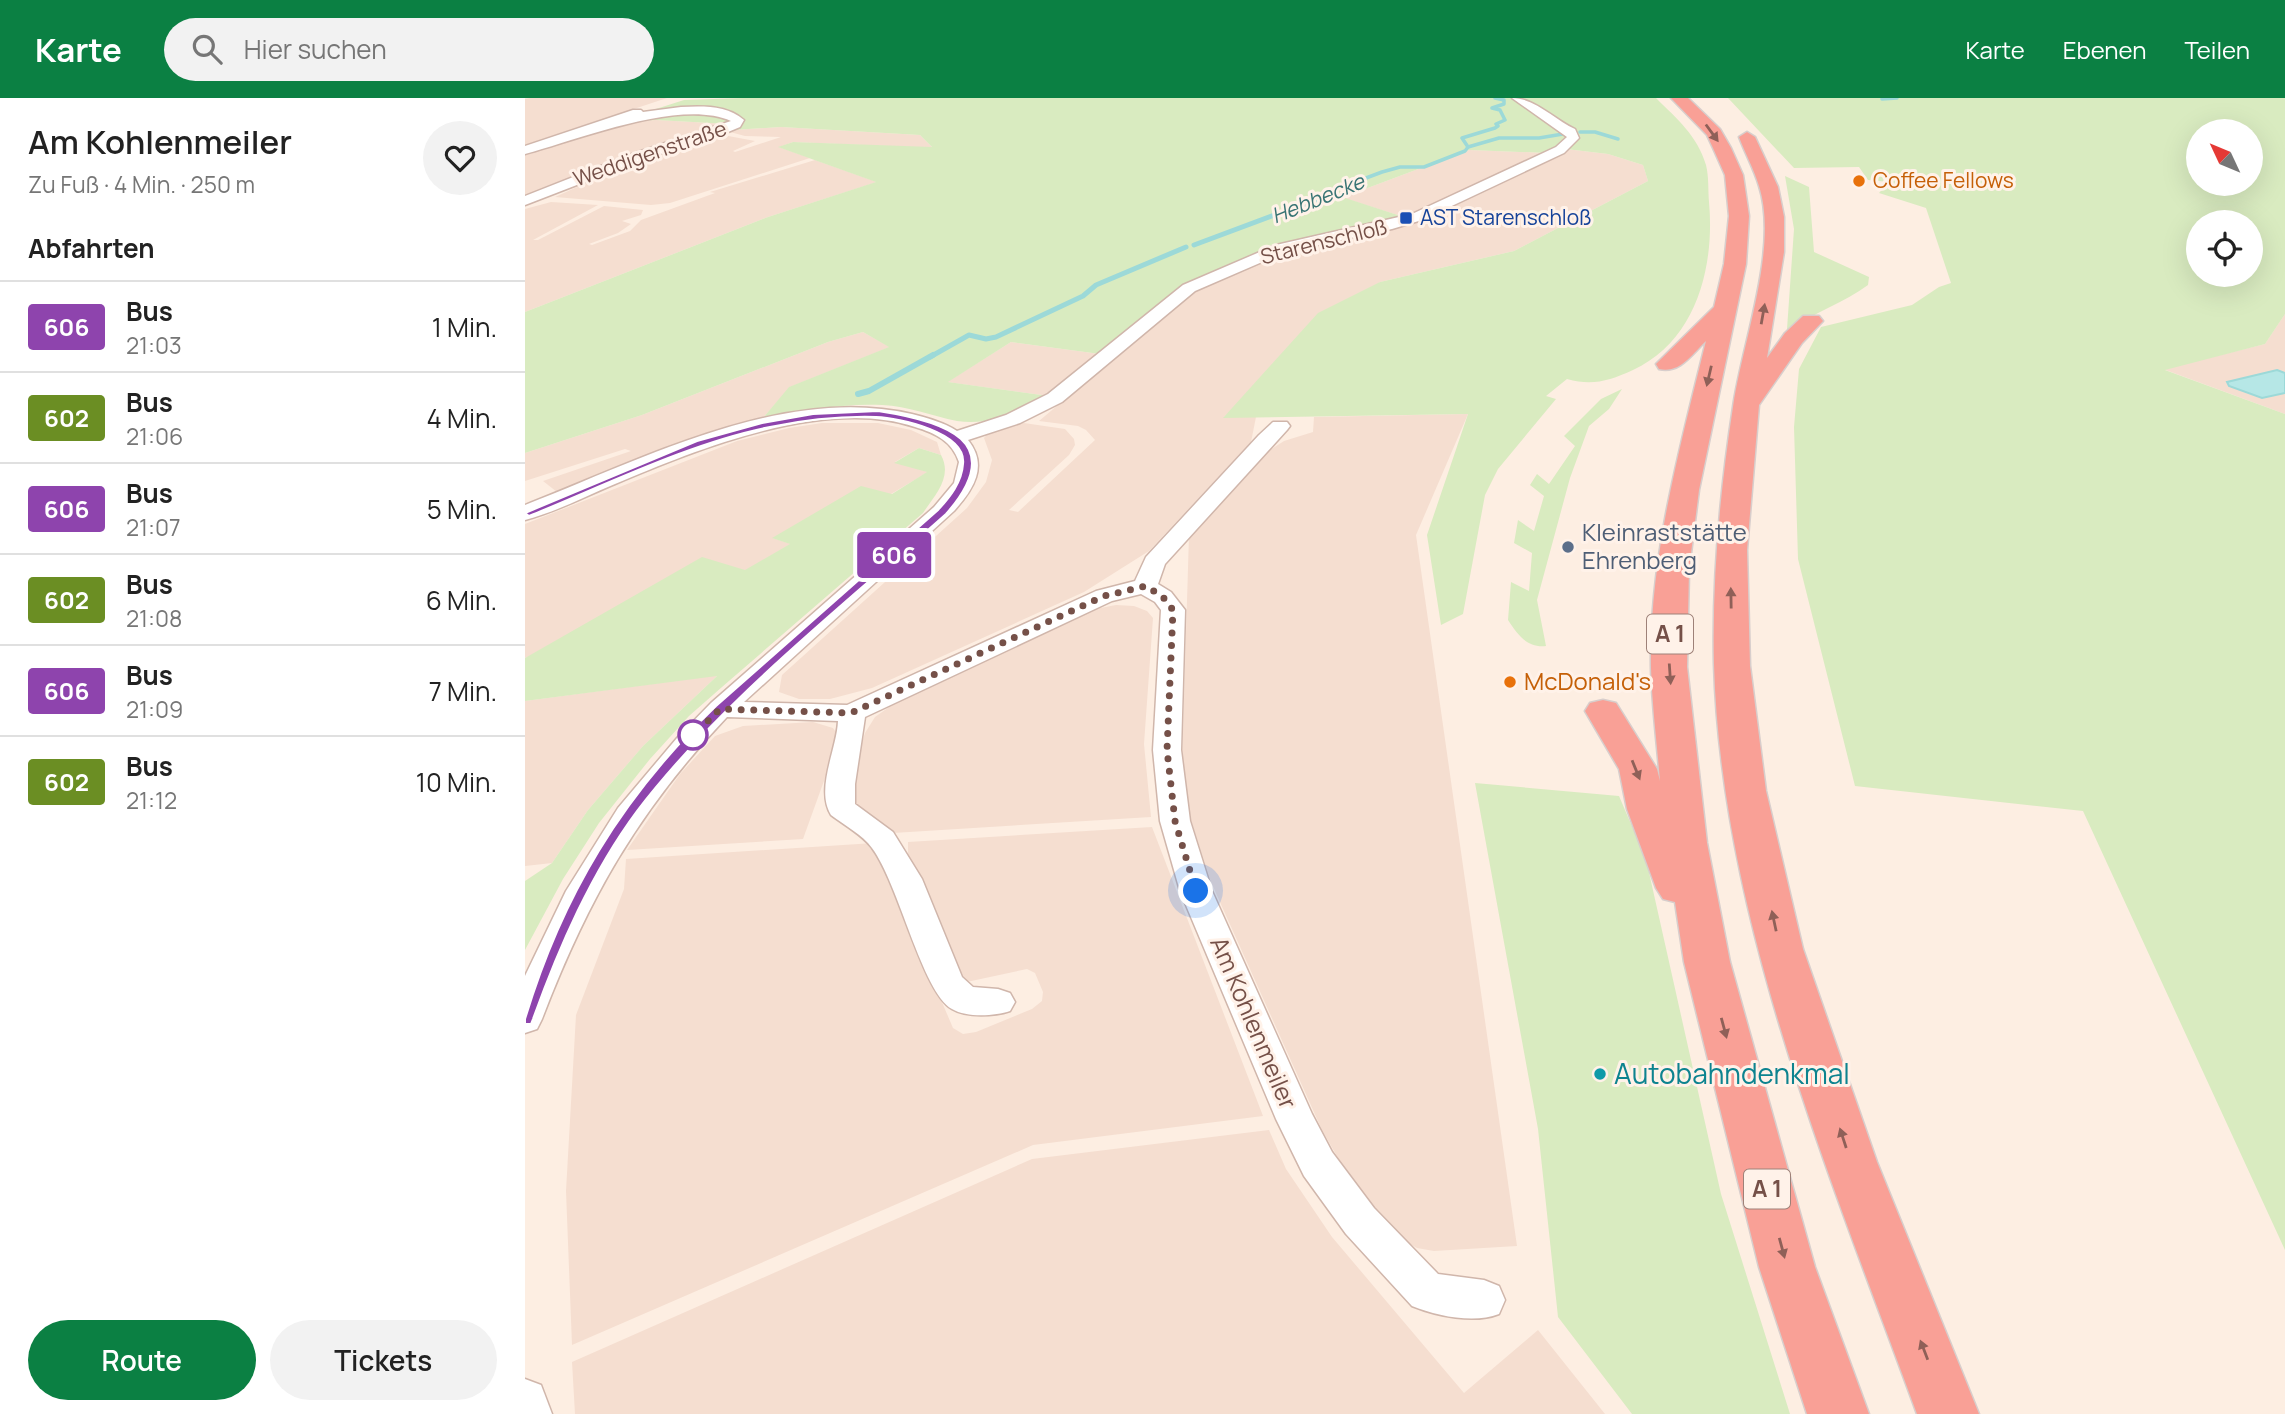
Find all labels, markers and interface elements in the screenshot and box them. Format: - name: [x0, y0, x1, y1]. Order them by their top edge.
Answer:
- search box: [164, 18, 654, 81]
- text: Karte: [35, 27, 122, 72]
- icon: search: [188, 30, 226, 68]
- text: Hier suchen: [244, 31, 387, 67]
- text: Karte: [1965, 33, 2025, 66]
- text: Ebenen: [2063, 33, 2146, 66]
- text: Teilen: [2184, 33, 2250, 66]
- street label: Weddigenstraße: [569, 114, 730, 192]
- text: Am Kohlenmeiler: [28, 119, 292, 164]
- north arrow: [2186, 119, 2263, 196]
- map controls: [2186, 119, 2263, 287]
- button: heart: [423, 121, 497, 195]
- one-way arrow: [1705, 124, 1719, 142]
- water label: Hebbecke: [1267, 166, 1370, 229]
- place label: Coffee Fellows: [1873, 166, 2014, 194]
- text: Zu Fuß · 4 Min. · 250 m: [28, 168, 255, 200]
- marker: Coffee Fellows: [1851, 173, 1867, 189]
- place label: AST Starenschloß: [1420, 203, 1592, 231]
- marker: AST Starenschloß: [1398, 210, 1414, 226]
- button: locate: [2186, 210, 2263, 287]
- street label: Starenschloß: [1257, 212, 1390, 270]
- text: Abfahrten: [28, 230, 155, 266]
- text: Bus: [126, 293, 173, 329]
- one-way arrow: [1758, 303, 1769, 325]
- text: 1 Min.: [432, 309, 497, 345]
- text: 606: [44, 310, 89, 343]
- text: 21:03: [126, 329, 182, 361]
- one-way arrow: [1703, 365, 1714, 387]
- text: Bus: [126, 384, 173, 420]
- text: 4 Min.: [427, 400, 497, 436]
- text: 602: [44, 401, 89, 434]
- text: 21:06: [126, 420, 183, 452]
- text: Bus: [126, 475, 173, 511]
- text: 5 Min.: [427, 491, 497, 527]
- text: 606: [44, 492, 89, 525]
- text: 21:07: [126, 511, 181, 543]
- place label: Kleinraststätte Ehrenberg: [1582, 515, 1747, 576]
- line badge: 606: [854, 532, 934, 578]
- text: 606: [871, 538, 917, 571]
- marker: Kleinraststätte Ehrenberg: [1560, 539, 1576, 555]
- text: Bus: [126, 566, 173, 602]
- text: 6 Min.: [426, 582, 497, 618]
- text: 602: [44, 583, 89, 616]
- one-way arrow: [1726, 587, 1737, 609]
- text: 21:08: [126, 602, 182, 634]
- road number: A 1: [1647, 614, 1693, 654]
- text: Bus: [126, 657, 173, 693]
- one-way arrow: [1665, 663, 1676, 685]
- place label: McDonald's: [1524, 664, 1651, 697]
- text: 7 Min.: [429, 673, 497, 709]
- text: 606: [44, 674, 89, 707]
- marker: McDonald's: [1502, 674, 1518, 690]
- text: 21:09: [126, 693, 183, 725]
- unlabelled marker: [678, 720, 708, 750]
- text: Bus: [126, 748, 173, 784]
- one-way arrow: [1631, 760, 1642, 781]
- text: 10 Min.: [416, 764, 497, 800]
- text: 602: [44, 765, 89, 798]
- text: 21:12: [126, 784, 177, 816]
- your location: [1178, 873, 1213, 908]
- one-way arrow: [1768, 910, 1779, 932]
- street label: Am Kohlenmeiler: [1203, 931, 1306, 1114]
- one-way arrow: [1719, 1017, 1730, 1039]
- place label: Autobahndenkmal: [1614, 1054, 1850, 1092]
- marker: Autobahndenkmal: [1592, 1066, 1608, 1082]
- one-way arrow: [1837, 1127, 1848, 1148]
- road number: A 1: [1744, 1170, 1790, 1208]
- one-way arrow: [1777, 1237, 1788, 1259]
- button: Route: [28, 1320, 256, 1400]
- button: Tickets: [270, 1320, 497, 1400]
- one-way arrow: [1918, 1340, 1929, 1361]

